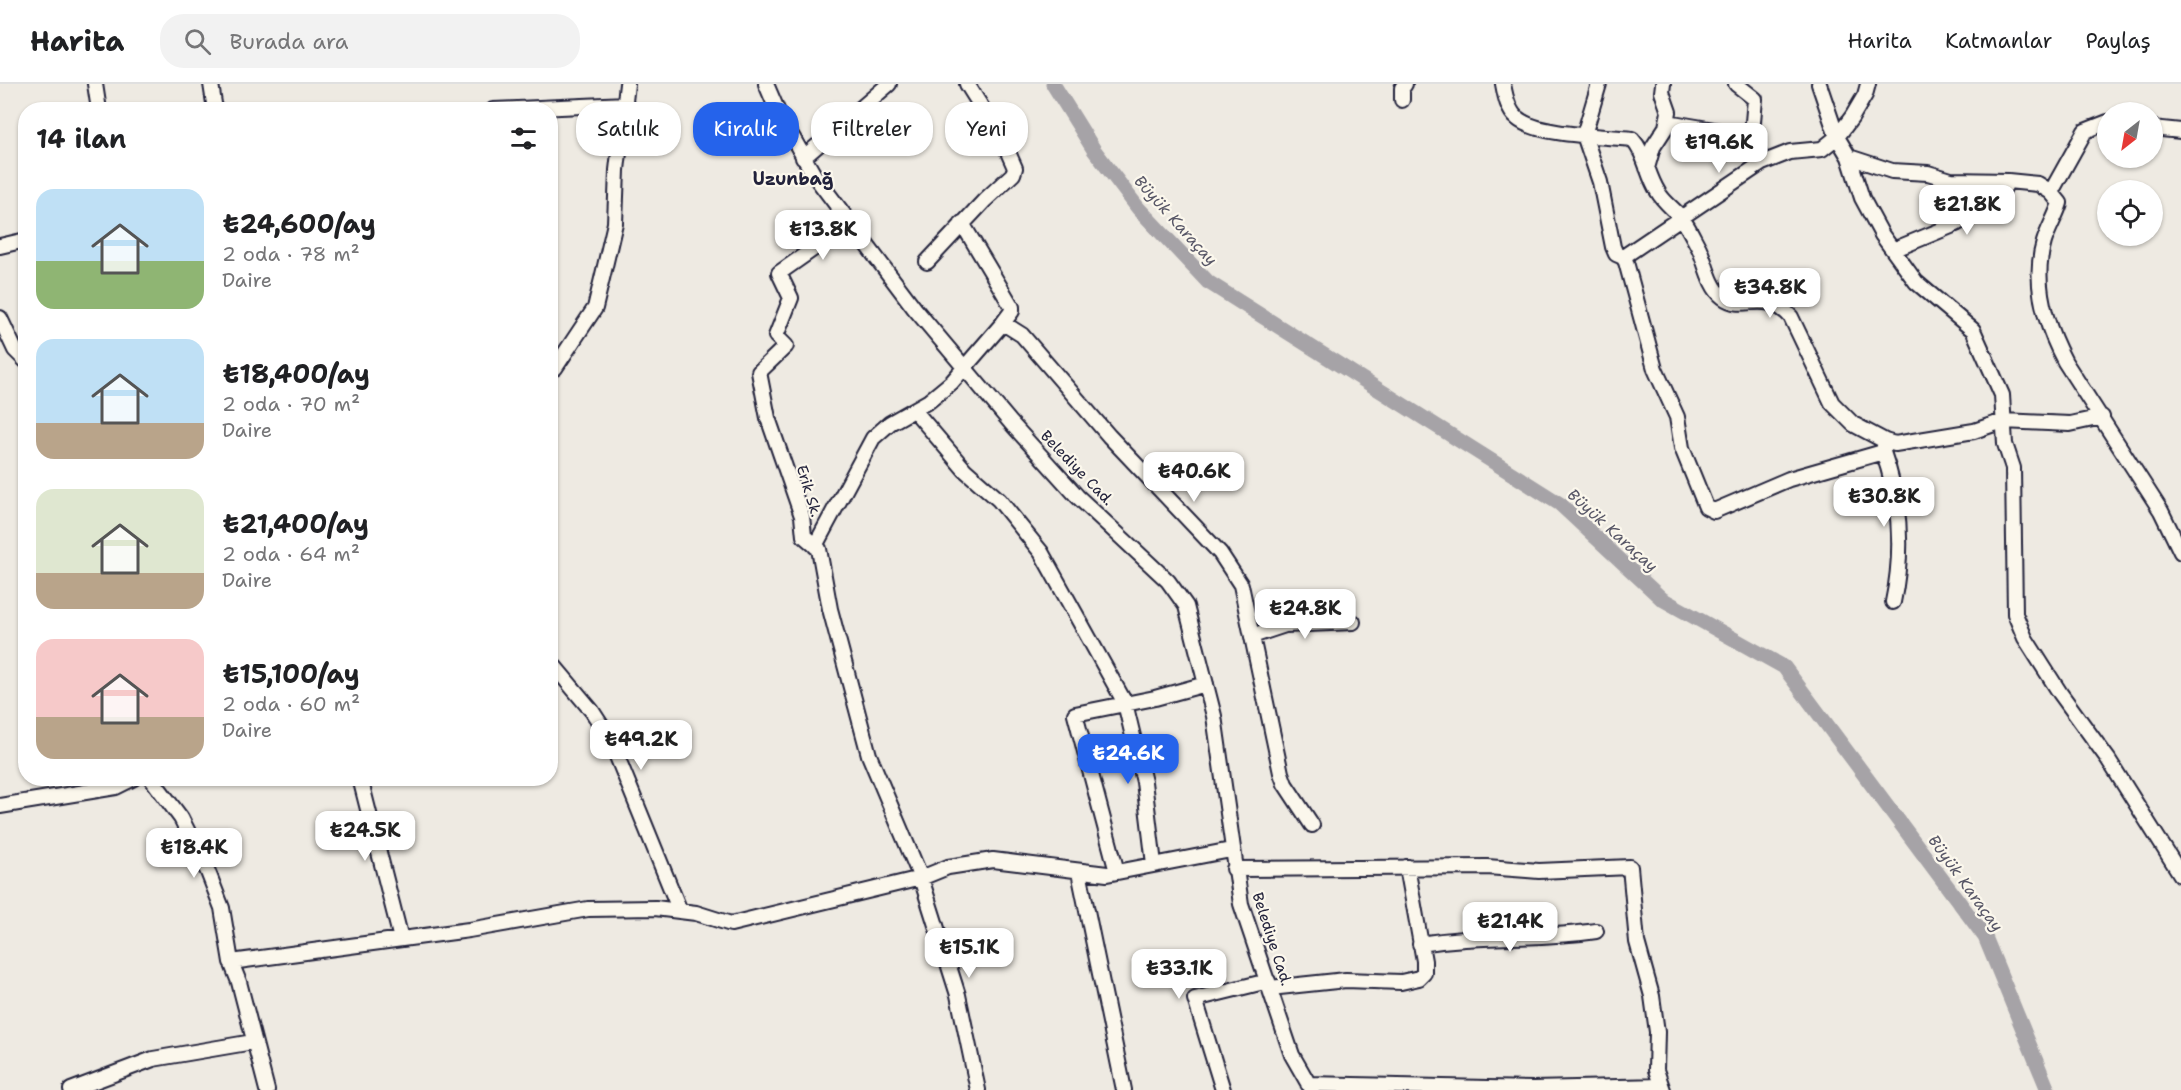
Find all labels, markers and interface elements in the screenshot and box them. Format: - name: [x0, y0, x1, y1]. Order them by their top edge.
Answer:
- search box: [160, 14, 580, 68]
- text: Harita: [30, 22, 124, 60]
- icon: search: [181, 25, 214, 58]
- text: Burada ara: [229, 27, 348, 56]
- text: Harita: [1847, 27, 1912, 55]
- text: Katmanlar: [1945, 27, 2052, 55]
- text: Paylaş: [2085, 27, 2151, 55]
- chip: Satılık: [576, 102, 681, 156]
- chip: Kiralık: [693, 102, 799, 156]
- chip: Filtreler: [811, 102, 933, 156]
- chip: Yeni: [945, 102, 1028, 156]
- north arrow: [2097, 102, 2163, 168]
- map controls: [2097, 102, 2163, 246]
- text: 14 ilan: [36, 121, 126, 156]
- icon: filters: [507, 122, 540, 155]
- pin: ₺19.6K: [1670, 123, 1768, 174]
- text: ₺19.6K: [1685, 129, 1753, 155]
- district label: Uzunbağ: [752, 167, 834, 191]
- water label: Büyük Karaçay: [1129, 171, 1222, 270]
- button: locate: [2097, 180, 2163, 246]
- pin: ₺21.8K: [1918, 185, 2016, 236]
- text: ₺21.8K: [1933, 191, 2001, 217]
- text: ₺24,600/ay: [222, 206, 376, 241]
- pin: ₺13.8K: [774, 210, 872, 261]
- icon: home: [84, 213, 156, 285]
- text: ₺13.8K: [789, 216, 857, 242]
- text: 2 oda · 78 m²: [222, 241, 360, 267]
- text: Daire: [222, 267, 272, 293]
- pin: ₺34.8K: [1721, 268, 1819, 319]
- text: ₺34.8K: [1733, 274, 1807, 300]
- text: ₺18,400/ay: [222, 356, 370, 391]
- icon: home: [84, 363, 156, 435]
- text: 2 oda · 70 m²: [222, 391, 360, 417]
- text: Daire: [222, 417, 272, 443]
- street label: Belediye Cad.: [1036, 426, 1118, 510]
- pin: ₺40.6K: [1145, 452, 1243, 503]
- text: ₺40.6K: [1157, 458, 1231, 484]
- street label: Erik Sk.: [792, 462, 826, 520]
- pin: ₺30.8K: [1835, 477, 1933, 528]
- text: ₺30.8K: [1847, 483, 1921, 509]
- water label: Büyük Karaçay: [1563, 484, 1662, 577]
- text: ₺21,400/ay: [222, 506, 369, 541]
- icon: home: [84, 513, 156, 585]
- text: 2 oda · 64 m²: [222, 541, 360, 567]
- text: Daire: [222, 567, 272, 593]
- pin: ₺24.8K: [1256, 589, 1354, 640]
- text: ₺24.8K: [1269, 595, 1341, 621]
- text: ₺15,100/ay: [222, 656, 360, 691]
- icon: home: [84, 663, 156, 735]
- text: 2 oda · 60 m²: [222, 691, 360, 717]
- text: Daire: [222, 717, 272, 743]
- pin: ₺49.2K: [592, 720, 690, 771]
- text: ₺49.2K: [604, 726, 678, 752]
- pin: ₺24.6K: [1079, 734, 1177, 785]
- text: ₺24.6K: [1092, 740, 1164, 766]
- pin: ₺24.5K: [316, 811, 414, 862]
- text: ₺24.5K: [329, 817, 401, 843]
- pin: ₺18.4K: [145, 828, 243, 879]
- water label: Büyük Karaçay: [1923, 831, 2008, 936]
- text: ₺18.4K: [160, 834, 228, 860]
- street label: Belediye Cad.: [1248, 890, 1297, 988]
- pin: ₺21.4K: [1461, 902, 1559, 953]
- text: ₺21.4K: [1477, 908, 1543, 934]
- pin: ₺15.1K: [920, 928, 1018, 979]
- text: ₺15.1K: [939, 934, 999, 960]
- pin: ₺33.1K: [1130, 949, 1228, 1000]
- text: ₺33.1K: [1145, 955, 1213, 981]

